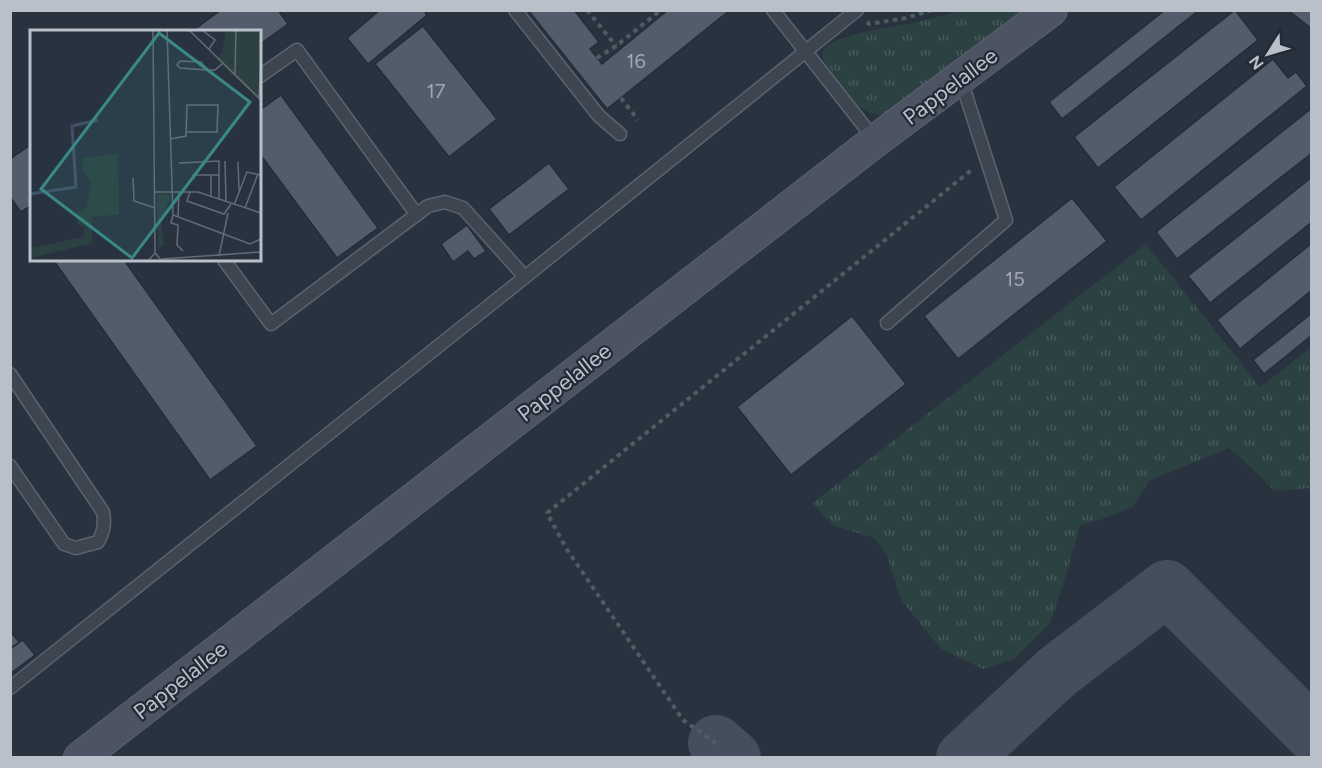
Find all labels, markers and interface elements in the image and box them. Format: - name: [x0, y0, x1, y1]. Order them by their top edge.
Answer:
- north arrow: [1238, 24, 1298, 84]
- inset map: [30, 30, 261, 261]
- street label: Pappelallee: [898, 42, 1003, 131]
- house number: 16: [626, 49, 646, 73]
- text: N: [1245, 52, 1268, 73]
- house number: 17: [427, 79, 446, 103]
- house number: 15: [1005, 267, 1025, 291]
- street label: Pappelallee: [512, 337, 617, 427]
- street label: Pappelallee: [128, 635, 233, 725]

